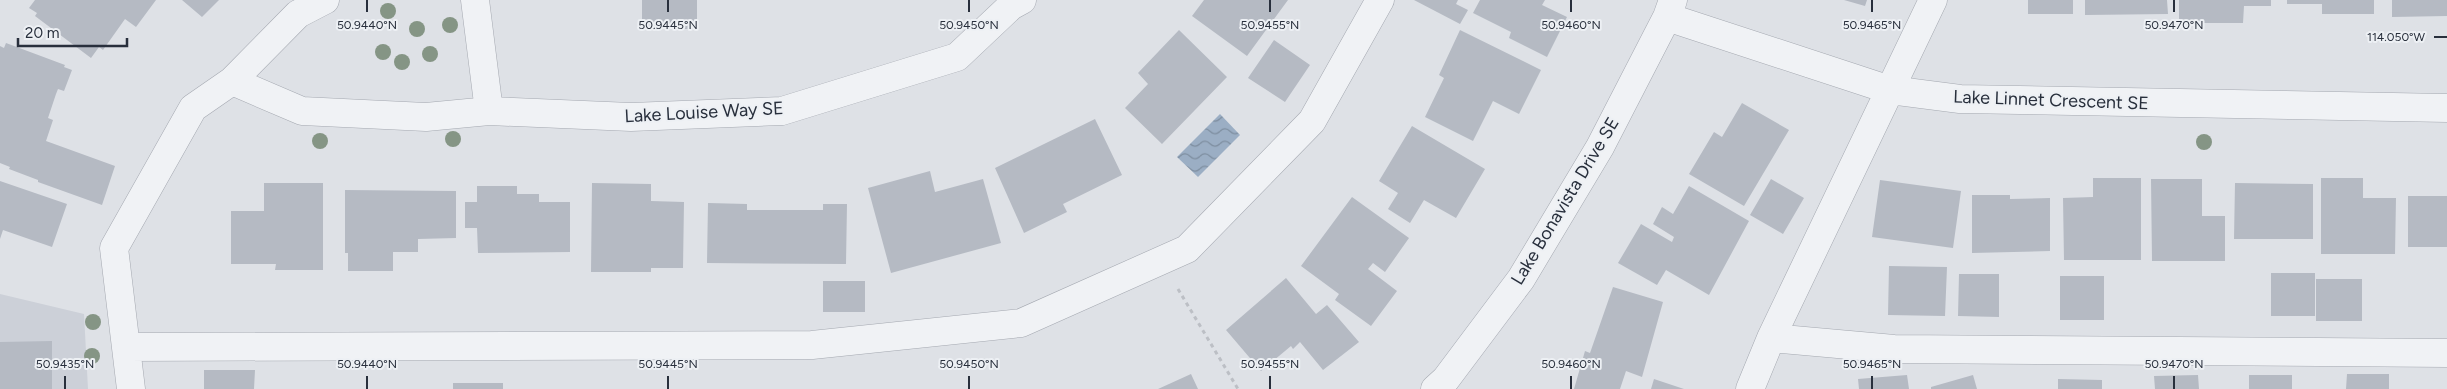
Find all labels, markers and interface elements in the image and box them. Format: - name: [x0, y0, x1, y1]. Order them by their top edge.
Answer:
- scale bar: [18, 15, 126, 47]
- text: 50.9440°N: [337, 18, 397, 32]
- text: 50.9445°N: [638, 18, 698, 32]
- text: 50.9450°N: [939, 18, 999, 32]
- text: 50.9455°N: [1241, 18, 1299, 32]
- text: 50.9460°N: [1541, 18, 1601, 32]
- text: 50.9465°N: [1843, 18, 1901, 32]
- text: 50.9470°N: [2144, 18, 2204, 32]
- text: 20 m: [25, 24, 59, 42]
- text: 114.050°W: [2367, 30, 2426, 44]
- street label: Lake Linnet Crescent SE: [1953, 86, 2149, 114]
- street label: Lake Louise Way SE: [624, 97, 784, 127]
- street label: Lake Bonavista Drive SE: [1506, 113, 1624, 289]
- text: 50.9435°N: [36, 357, 94, 371]
- text: 50.9440°N: [337, 357, 397, 371]
- text: 50.9445°N: [638, 357, 698, 371]
- text: 50.9450°N: [939, 357, 999, 371]
- text: 50.9455°N: [1241, 357, 1299, 371]
- text: 50.9460°N: [1541, 357, 1601, 371]
- text: 50.9465°N: [1843, 357, 1901, 371]
- text: 50.9470°N: [2144, 357, 2204, 371]

